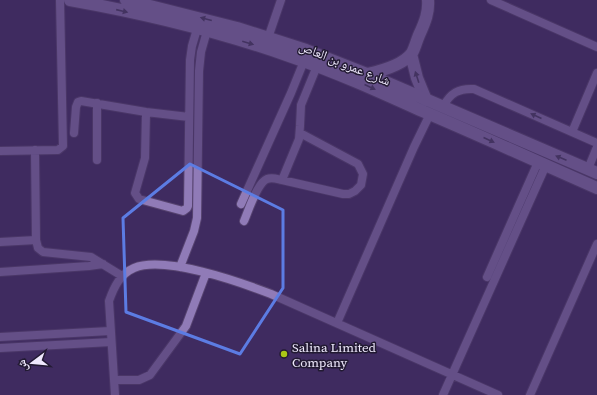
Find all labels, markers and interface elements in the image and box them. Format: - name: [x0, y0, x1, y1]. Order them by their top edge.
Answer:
- one-way arrow: [116, 8, 128, 14]
- one-way arrow: [199, 16, 211, 22]
- street label: شارع عمرو بن العاص: [296, 37, 393, 90]
- one-way arrow: [242, 40, 254, 46]
- one-way arrow: [414, 71, 420, 83]
- one-way arrow: [364, 85, 376, 91]
- one-way arrow: [530, 112, 542, 119]
- one-way arrow: [483, 137, 494, 143]
- one-way arrow: [555, 154, 567, 160]
- place label: Salina Limited Company: [292, 339, 377, 371]
- north arrow: [12, 343, 52, 383]
- marker: Salina Limited Company: [279, 349, 289, 359]
- text: ش: [14, 358, 32, 373]

